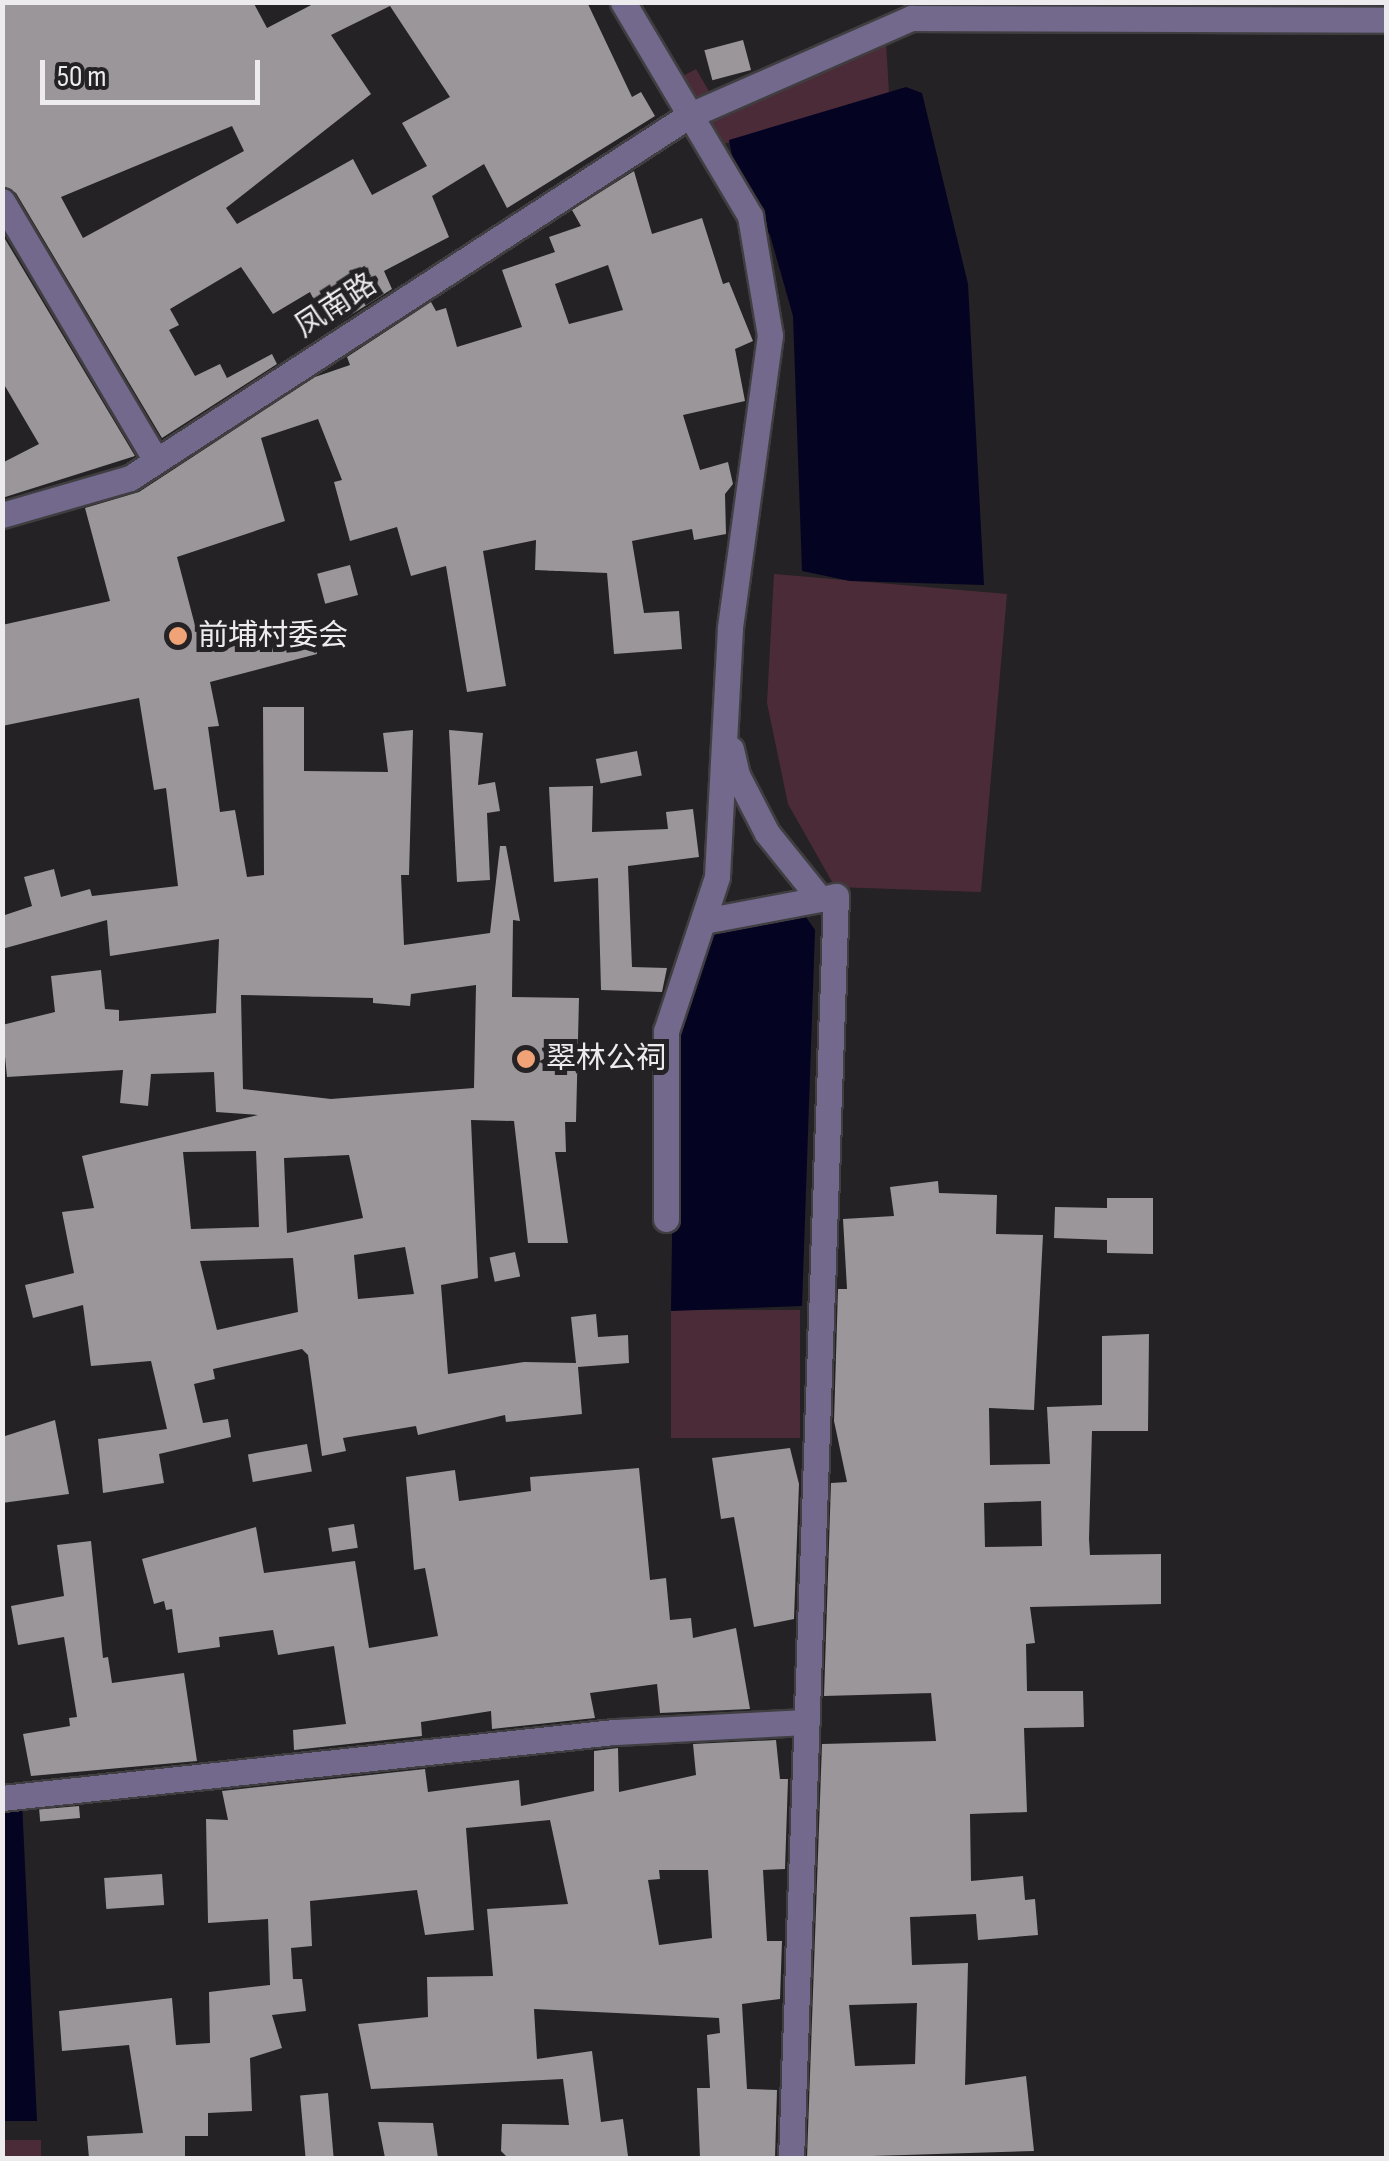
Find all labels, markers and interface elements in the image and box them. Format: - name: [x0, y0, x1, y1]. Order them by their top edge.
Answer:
- scale bar: [45, 40, 265, 102]
- text: 50 m: [57, 59, 106, 95]
- street label: 凤南路: [288, 266, 384, 346]
- place label: 前埔村委会: [198, 618, 348, 654]
- marker: 前埔村委会: [167, 625, 189, 647]
- place label: 翠林公祠: [546, 1041, 666, 1077]
- marker: 翠林公祠: [515, 1048, 537, 1070]

